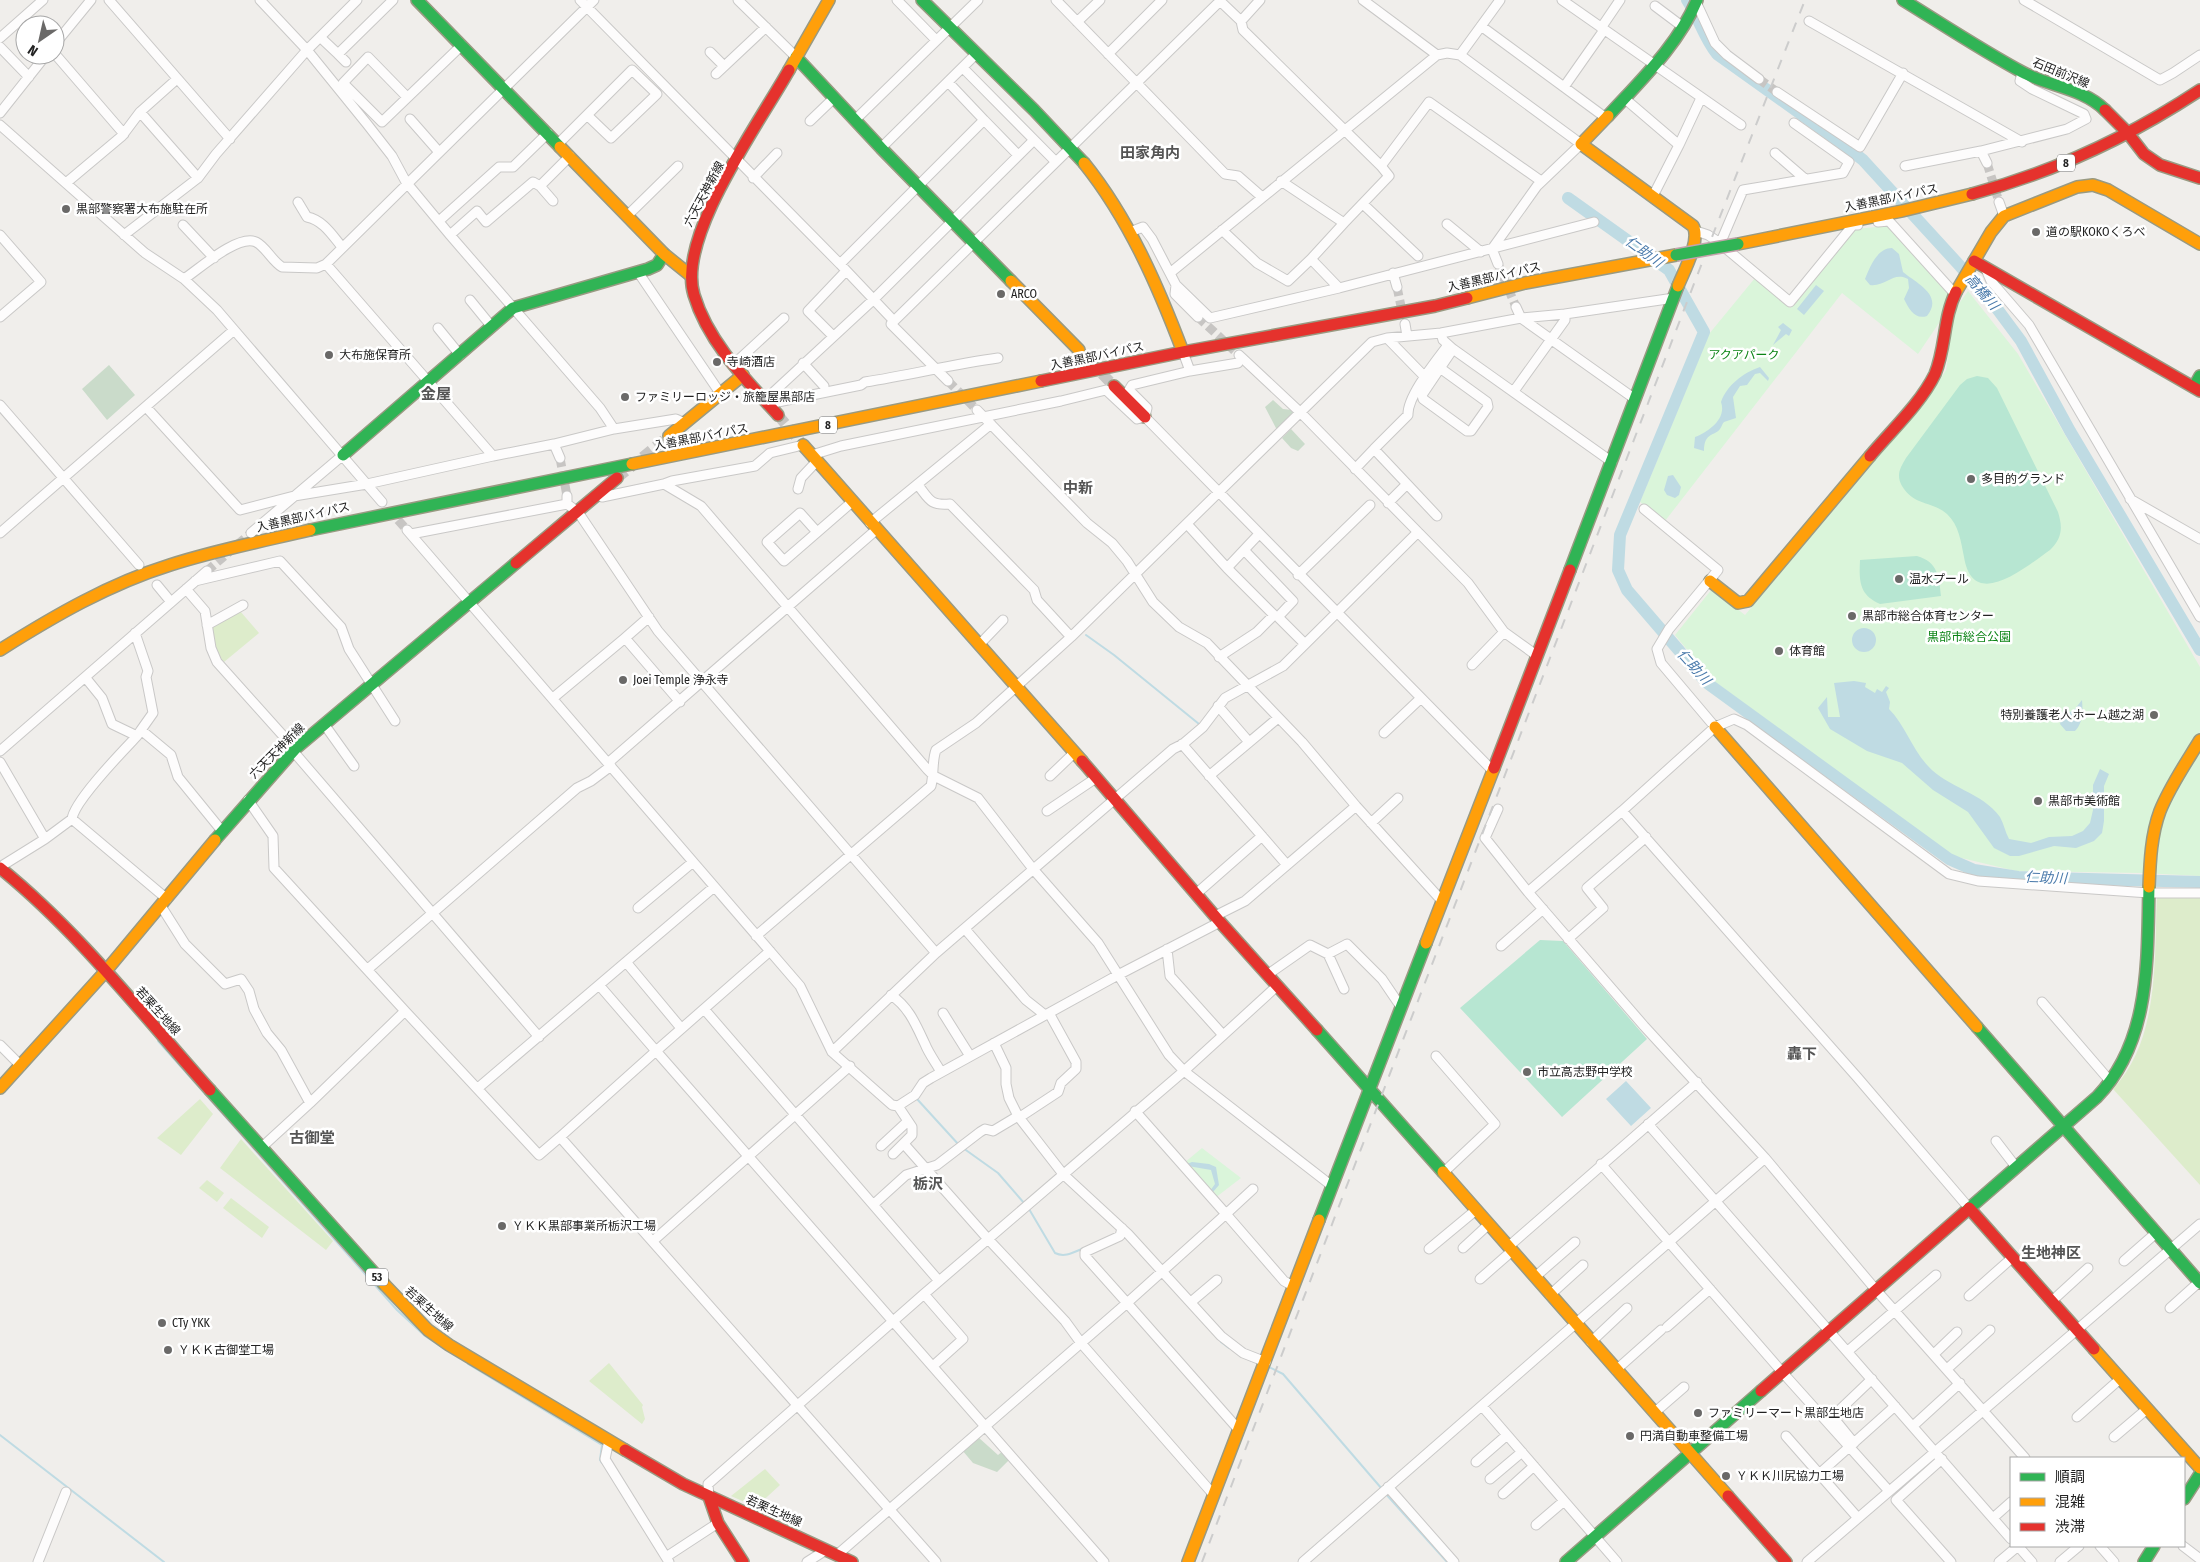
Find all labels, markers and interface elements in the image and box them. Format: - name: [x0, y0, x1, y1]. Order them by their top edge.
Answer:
- north arrow: [15, 15, 65, 65]
- text: N: [25, 41, 41, 60]
- street label: 石田前沢線: [2031, 55, 2091, 91]
- district label: 田家角内: [1120, 144, 1180, 162]
- road number: 8: [2057, 154, 2075, 172]
- street label: 六天天神新線: [681, 159, 727, 229]
- street label: 入善黒部バイパス: [1843, 181, 1939, 215]
- place label: 黒部警察署大布施駐在所: [76, 202, 208, 216]
- marker: 黒部警察署大布施駐在所: [60, 203, 72, 215]
- place label: 道の駅KOKOくろべ: [2046, 225, 2145, 239]
- marker: 道の駅KOKOくろべ: [2030, 226, 2042, 238]
- water label: 仁助川: [1622, 233, 1668, 272]
- street label: 入善黒部バイパス: [1446, 259, 1542, 295]
- water label: 高橋川: [1962, 271, 2004, 315]
- place label: ARCO: [1011, 287, 1037, 301]
- marker: ARCO: [995, 288, 1007, 300]
- street label: 入善黒部バイパス: [1049, 339, 1145, 373]
- place label: 大布施保育所: [339, 348, 411, 362]
- park label: アクアパーク: [1708, 348, 1780, 362]
- marker: 大布施保育所: [323, 349, 335, 361]
- place label: 寺崎酒店: [727, 355, 775, 369]
- marker: 寺崎酒店: [711, 356, 723, 368]
- district label: 金屋: [421, 385, 451, 403]
- place label: ファミリーロッジ・旅籠屋黒部店: [635, 390, 815, 404]
- marker: ファミリーロッジ・旅籠屋黒部店: [619, 391, 631, 403]
- road number: 8: [819, 416, 837, 434]
- street label: 入善黒部バイパス: [653, 421, 749, 453]
- place label: 多目的グランド: [1981, 472, 2065, 486]
- marker: 多目的グランド: [1965, 473, 1977, 485]
- district label: 中新: [1063, 479, 1093, 497]
- street label: 入善黒部バイパス: [255, 499, 351, 535]
- place label: 温水プール: [1909, 572, 1969, 586]
- marker: 温水プール: [1893, 573, 1905, 585]
- place label: 黒部市総合体育センター: [1862, 609, 1994, 623]
- marker: 黒部市総合体育センター: [1846, 610, 1858, 622]
- park label: 黒部市総合公園: [1927, 630, 2011, 644]
- place label: 体育館: [1789, 644, 1825, 658]
- marker: 体育館: [1773, 645, 1785, 657]
- water label: 仁助川: [1674, 646, 1716, 690]
- place label: Joei Temple 浄永寺: [633, 673, 729, 687]
- marker: Joei Temple 浄永寺: [617, 674, 629, 686]
- place label: 特別養護老人ホーム越之湖: [2000, 708, 2144, 722]
- marker: 特別養護老人ホーム越之湖: [2148, 709, 2160, 721]
- street label: 六天天神新線: [247, 721, 307, 781]
- place label: 黒部市美術館: [2048, 794, 2120, 808]
- marker: 黒部市美術館: [2032, 795, 2044, 807]
- water label: 仁助川: [2025, 869, 2069, 887]
- street label: 若栗生地線: [133, 984, 183, 1038]
- district label: 轟下: [1787, 1045, 1817, 1063]
- place label: 市立高志野中学校: [1537, 1065, 1633, 1079]
- marker: 市立高志野中学校: [1521, 1066, 1533, 1078]
- district label: 古御堂: [289, 1129, 335, 1147]
- district label: 栃沢: [913, 1175, 943, 1193]
- place label: ＹＫＫ黒部事業所栃沢工場: [512, 1219, 656, 1233]
- marker: ＹＫＫ黒部事業所栃沢工場: [496, 1220, 508, 1232]
- district label: 生地神区: [2021, 1244, 2081, 1262]
- road number: 53: [366, 1268, 388, 1286]
- street label: 若栗生地線: [402, 1284, 456, 1334]
- place label: CTy YKK: [172, 1316, 211, 1330]
- marker: CTy YKK: [156, 1317, 168, 1329]
- place label: ＹＫＫ古御堂工場: [178, 1343, 274, 1357]
- marker: ＹＫＫ古御堂工場: [162, 1344, 174, 1356]
- place label: ファミリーマート黒部生地店: [1708, 1406, 1864, 1420]
- marker: ファミリーマート黒部生地店: [1692, 1407, 1704, 1419]
- place label: 円満自動車整備工場: [1640, 1429, 1748, 1443]
- marker: 円満自動車整備工場: [1624, 1430, 1636, 1442]
- legend: [2010, 1457, 2185, 1547]
- text: 順調: [2055, 1468, 2085, 1486]
- place label: ＹＫＫ川尻協力工場: [1736, 1469, 1844, 1483]
- marker: ＹＫＫ川尻協力工場: [1720, 1470, 1732, 1482]
- street label: 若栗生地線: [744, 1492, 804, 1530]
- text: 混雑: [2055, 1493, 2085, 1511]
- text: 渋滞: [2055, 1518, 2085, 1536]

